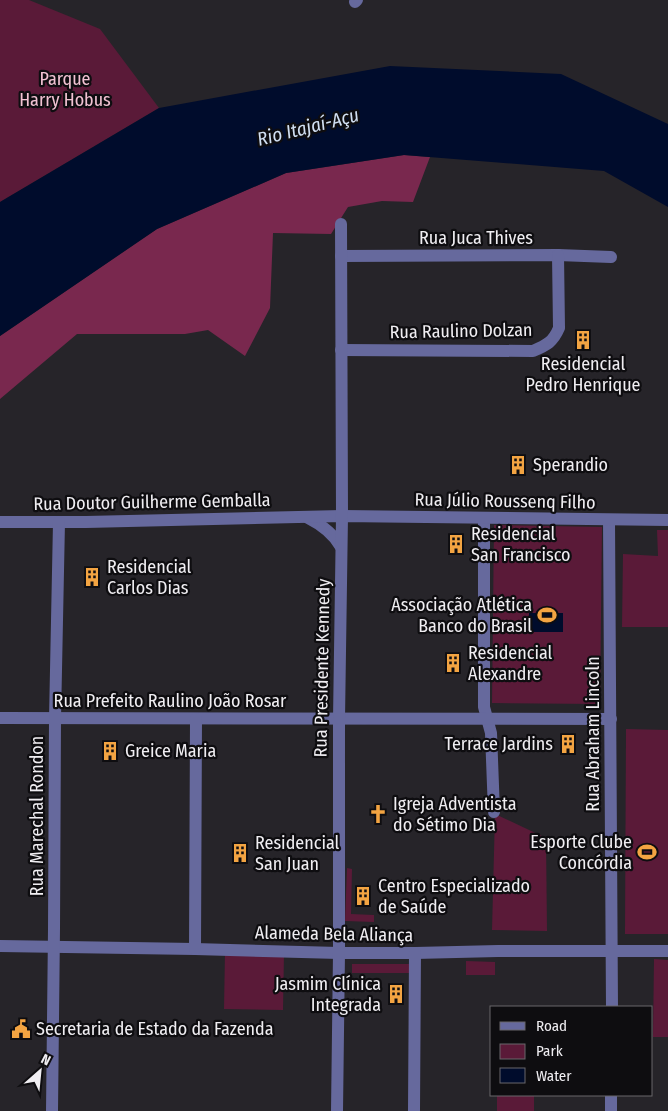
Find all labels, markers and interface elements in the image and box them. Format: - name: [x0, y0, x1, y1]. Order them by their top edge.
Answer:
- park label: Parque Harry Hobus: [19, 68, 111, 111]
- water label: Rio Itajaí-Açu: [255, 103, 361, 151]
- street label: Rua Juca Thives: [419, 227, 533, 249]
- street label: Rua Raulino Dolzan: [389, 319, 533, 343]
- building icon: Residencial Pedro Henrique: [572, 329, 594, 351]
- place label: Residencial Pedro Henrique: [526, 353, 641, 396]
- building icon: Sperandio: [507, 454, 529, 476]
- place label: Sperandio: [533, 454, 608, 476]
- street label: Rua Júlio Roussenq Filho: [414, 488, 596, 514]
- street label: Rua Doutor Guilherme Gemballa: [33, 489, 271, 515]
- place label: Residencial San Francisco: [471, 523, 571, 566]
- building icon: Residencial San Francisco: [445, 533, 467, 555]
- place label: Residencial Carlos Dias: [107, 556, 192, 599]
- building icon: Residencial Carlos Dias: [81, 566, 103, 588]
- street label: Rua Presidente Kennedy: [309, 578, 335, 758]
- place label: Associação Atlética Banco do Brasil: [391, 594, 532, 637]
- sports icon: Associação Atlética Banco do Brasil: [536, 604, 558, 626]
- place label: Residencial Alexandre: [468, 642, 553, 685]
- building icon: Residencial Alexandre: [442, 652, 464, 674]
- street label: Rua Abraham Lincoln: [582, 656, 604, 812]
- street label: Rua Prefeito Raulino João Rosar: [54, 690, 287, 712]
- place label: Terrace Jardins: [445, 733, 553, 755]
- building icon: Terrace Jardins: [557, 733, 579, 755]
- street label: Rua Marechal Rondon: [26, 736, 48, 896]
- building icon: Greice Maria: [99, 740, 121, 762]
- place label: Greice Maria: [125, 740, 216, 762]
- place label: Igreja Adventista do Sétimo Dia: [393, 793, 517, 836]
- church icon: Igreja Adventista do Sétimo Dia: [367, 803, 389, 825]
- place label: Esporte Clube Concórdia: [530, 831, 632, 874]
- place label: Residencial San Juan: [255, 832, 340, 875]
- sports icon: Esporte Clube Concórdia: [636, 841, 658, 863]
- building icon: Residencial San Juan: [229, 842, 251, 864]
- place label: Centro Especializado de Saúde: [378, 875, 530, 918]
- building icon: Centro Especializado de Saúde: [352, 885, 374, 907]
- street label: Alameda Bela Aliança: [255, 922, 413, 946]
- place label: Jasmim Clínica Integrada: [275, 973, 381, 1016]
- building icon: Jasmim Clínica Integrada: [385, 983, 407, 1005]
- legend: [490, 1006, 653, 1096]
- text: Road: [536, 1017, 567, 1035]
- public building icon: Secretaria de Estado da Fazenda: [10, 1018, 32, 1040]
- place label: Secretaria de Estado da Fazenda: [36, 1018, 274, 1040]
- text: Park: [536, 1042, 563, 1060]
- north arrow: [15, 1046, 65, 1096]
- text: N: [38, 1050, 53, 1069]
- text: Water: [536, 1067, 572, 1085]

